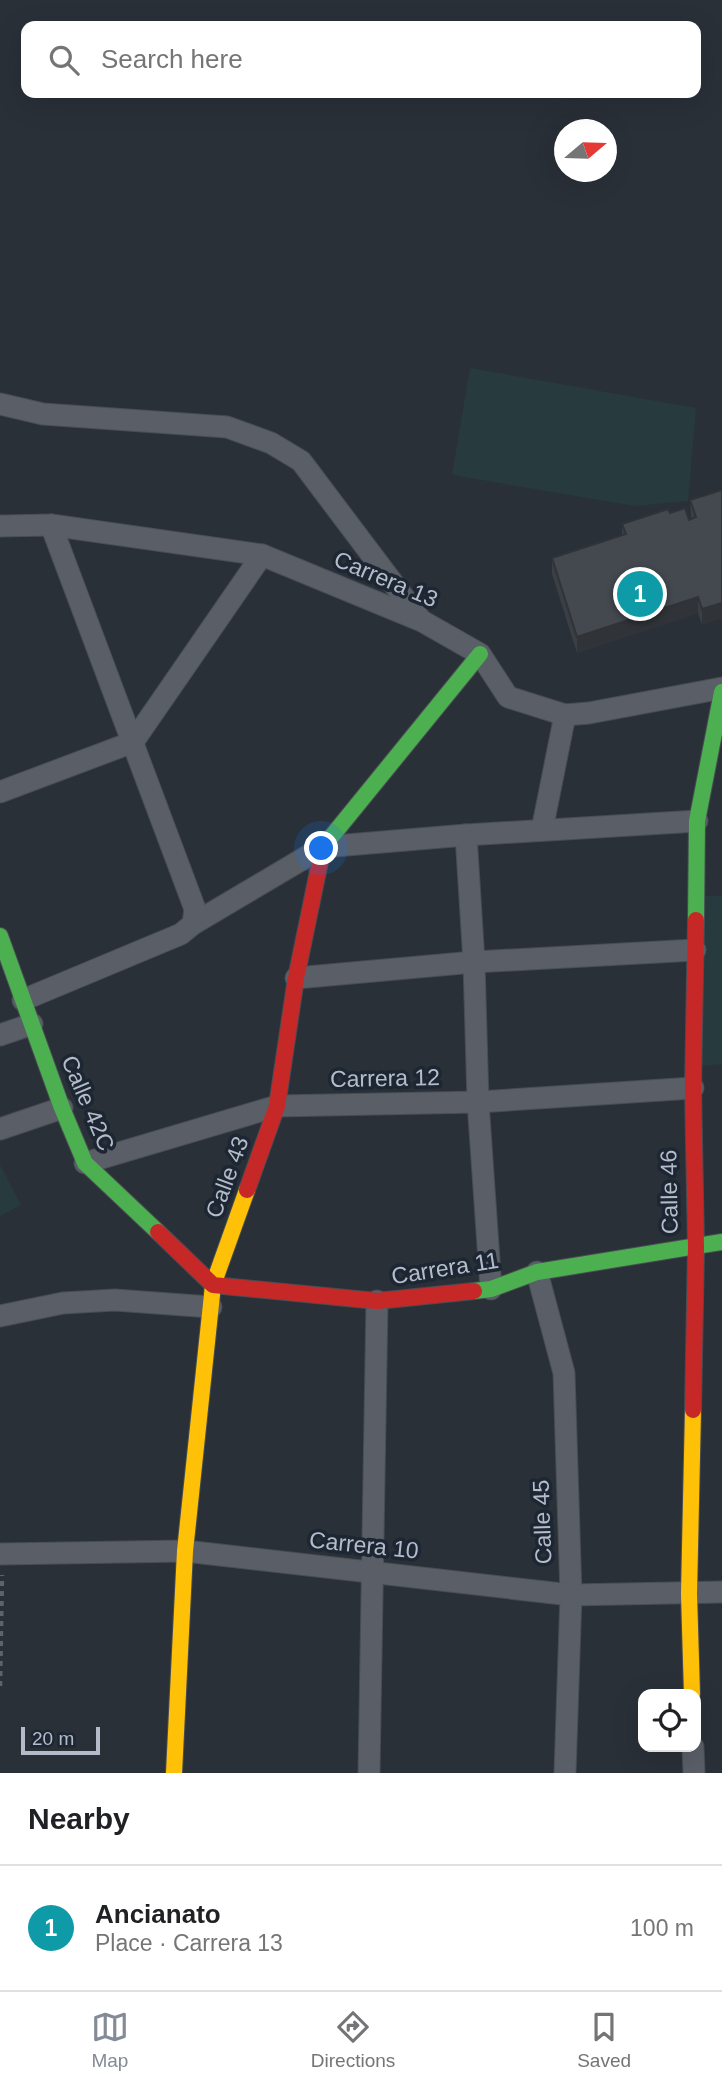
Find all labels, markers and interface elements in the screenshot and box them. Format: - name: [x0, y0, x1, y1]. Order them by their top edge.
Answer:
- search box: [21, 21, 701, 98]
- icon: search: [45, 41, 83, 79]
- text: Search here: [101, 44, 243, 74]
- north arrow: [554, 119, 617, 182]
- street label: Carrera 13: [330, 546, 442, 612]
- pin: 1: [617, 568, 663, 620]
- your location: [304, 831, 338, 865]
- street label: Calle 42C: [56, 1051, 120, 1155]
- street label: Carrera 12: [330, 1064, 440, 1092]
- street label: Calle 43: [200, 1133, 254, 1221]
- street label: Calle 46: [655, 1150, 683, 1234]
- street label: Carrera 11: [390, 1247, 500, 1289]
- street label: Calle 45: [528, 1479, 556, 1565]
- street label: Carrera 10: [308, 1526, 420, 1564]
- map controls: [638, 1689, 701, 1752]
- button: locate: [638, 1689, 701, 1752]
- scale bar: [21, 1724, 100, 1756]
- text: 20 m: [32, 1728, 74, 1749]
- text: Nearby: [28, 1802, 130, 1835]
- text: Ancianato: [95, 1899, 221, 1929]
- text: 1: [45, 1915, 57, 1941]
- text: 100 m: [630, 1915, 694, 1941]
- text: Place · Carrera 13: [95, 1930, 283, 1956]
- tab: Map: [91, 2008, 129, 2072]
- tab: Directions: [311, 2008, 395, 2072]
- tab: Saved: [577, 2008, 631, 2072]

